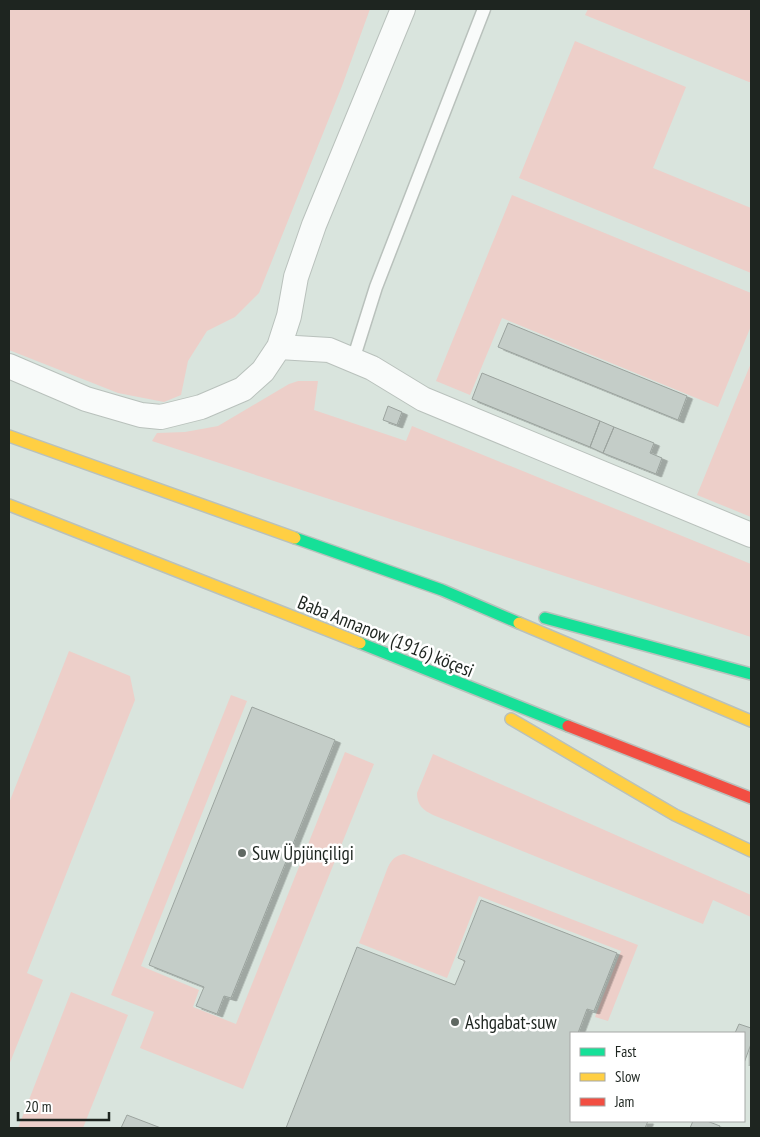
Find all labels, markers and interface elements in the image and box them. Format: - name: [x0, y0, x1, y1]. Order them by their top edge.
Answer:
- street label: Baba Annanow (1916) köçesi: [294, 590, 478, 682]
- place label: Suw Üpjünçiligi: [252, 841, 354, 865]
- marker: Suw Üpjünçiligi: [236, 847, 248, 859]
- place label: Ashgabat-suw: [465, 1010, 557, 1034]
- marker: Ashgabat-suw: [449, 1016, 461, 1028]
- legend: [570, 1032, 745, 1122]
- text: Fast: [615, 1042, 636, 1061]
- text: Slow: [615, 1067, 640, 1086]
- scale bar: [18, 1090, 109, 1122]
- text: Jam: [614, 1092, 634, 1111]
- text: 20 m: [25, 1097, 51, 1116]

